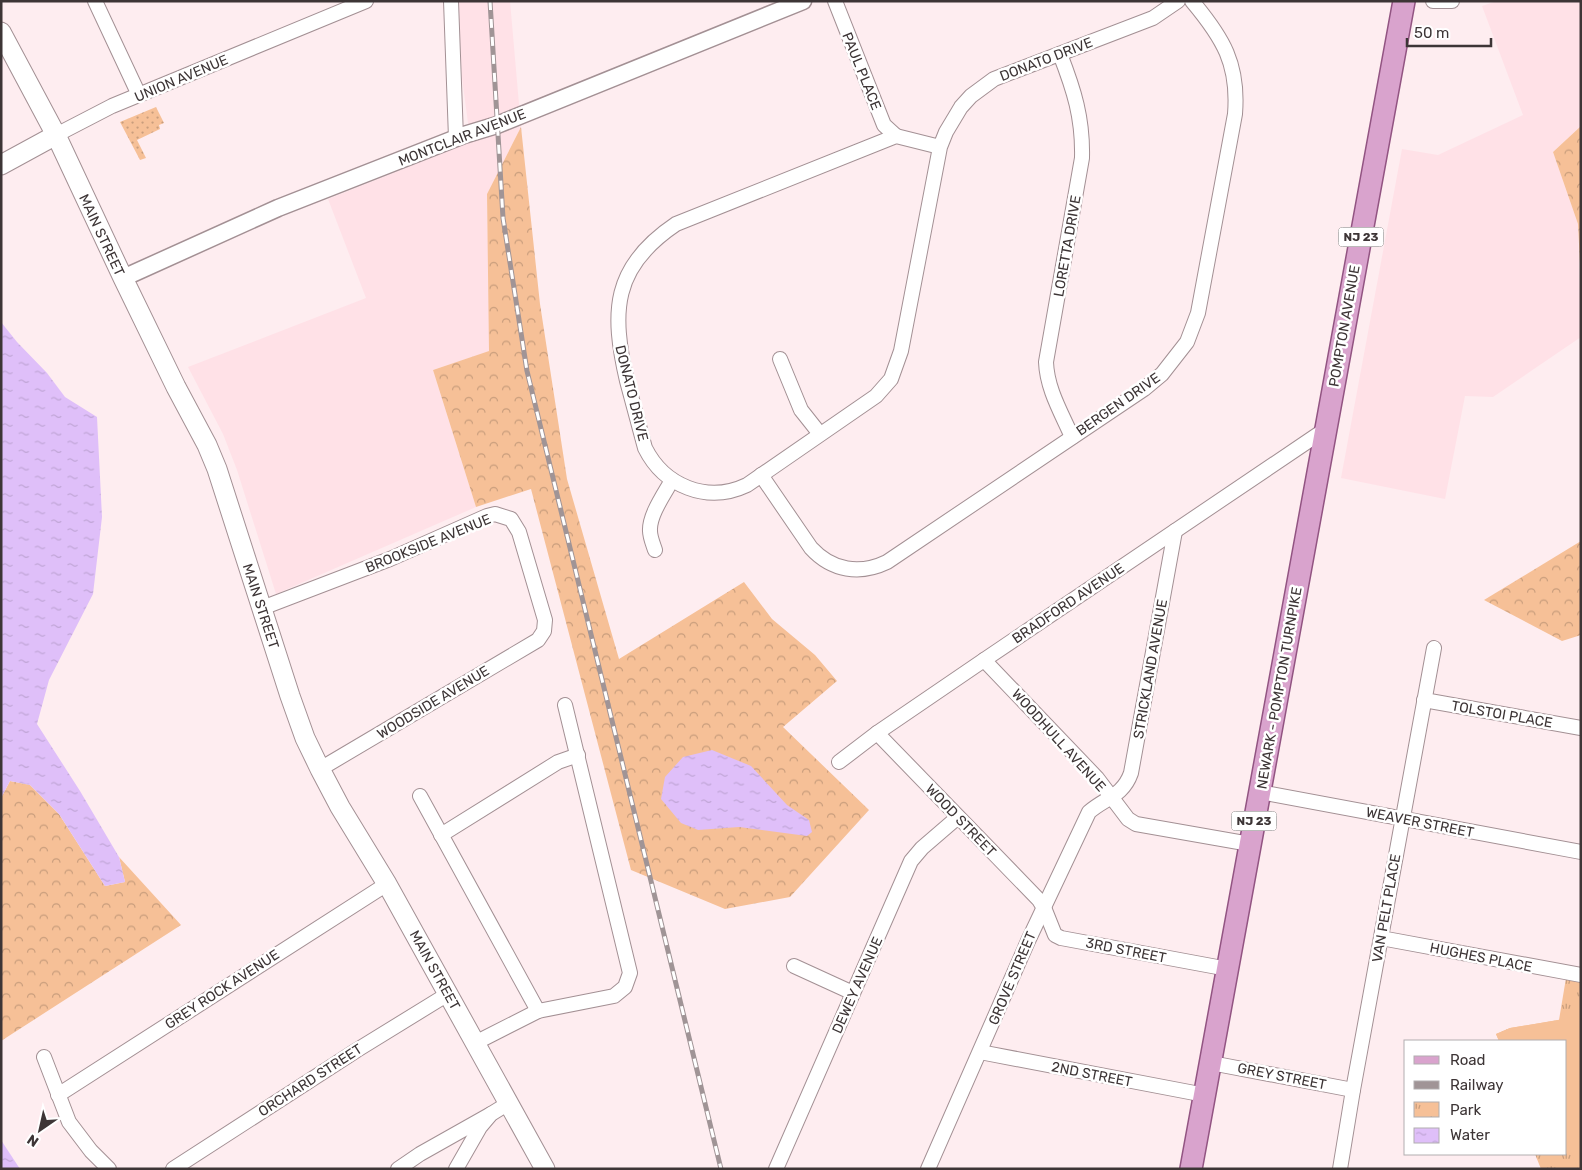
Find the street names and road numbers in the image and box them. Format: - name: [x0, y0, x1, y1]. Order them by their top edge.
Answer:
- street label: PAUL PLACE: [838, 30, 885, 113]
- street label: DONATO DRIVE: [997, 34, 1095, 85]
- street label: UNION AVENUE: [132, 51, 231, 106]
- street label: MONTCLAIR AVENUE: [396, 105, 528, 170]
- street label: MAIN STREET: [75, 192, 128, 279]
- street label: LORETTA DRIVE: [1050, 194, 1085, 298]
- road number: NJ 23: [1338, 228, 1384, 246]
- street label: POMPTON AVENUE: [1325, 264, 1364, 388]
- street label: DONATO DRIVE: [611, 343, 652, 443]
- street label: BERGEN DRIVE: [1073, 369, 1163, 440]
- street label: BROOKSIDE AVENUE: [363, 511, 493, 576]
- street label: BRADFORD AVENUE: [1009, 560, 1127, 647]
- street label: MAIN STREET: [239, 561, 282, 651]
- street label: NEWARK - POMPTON TURNPIKE: [1253, 586, 1306, 790]
- street label: STRICKLAND AVENUE: [1130, 598, 1171, 740]
- street label: WOODSIDE AVENUE: [374, 662, 492, 743]
- street label: WOODHULL AVENUE: [1008, 685, 1109, 795]
- street label: TOLSTOI PLACE: [1450, 697, 1554, 732]
- street label: WOOD STREET: [922, 781, 999, 860]
- street label: WEAVER STREET: [1364, 804, 1475, 841]
- road number: NJ 23: [1232, 811, 1276, 830]
- street label: VAN PELT PLACE: [1369, 853, 1404, 964]
- street label: MAIN STREET: [406, 927, 463, 1013]
- street label: GROVE STREET: [985, 929, 1040, 1028]
- street label: DEWEY AVENUE: [829, 934, 886, 1036]
- street label: 3RD STREET: [1084, 934, 1168, 967]
- street label: HUGHES PLACE: [1428, 939, 1533, 976]
- street label: GREY ROCK AVENUE: [162, 946, 283, 1033]
- street label: ORCHARD STREET: [255, 1040, 365, 1120]
- street label: 2ND STREET: [1050, 1058, 1134, 1091]
- street label: GREY STREET: [1236, 1060, 1328, 1093]

